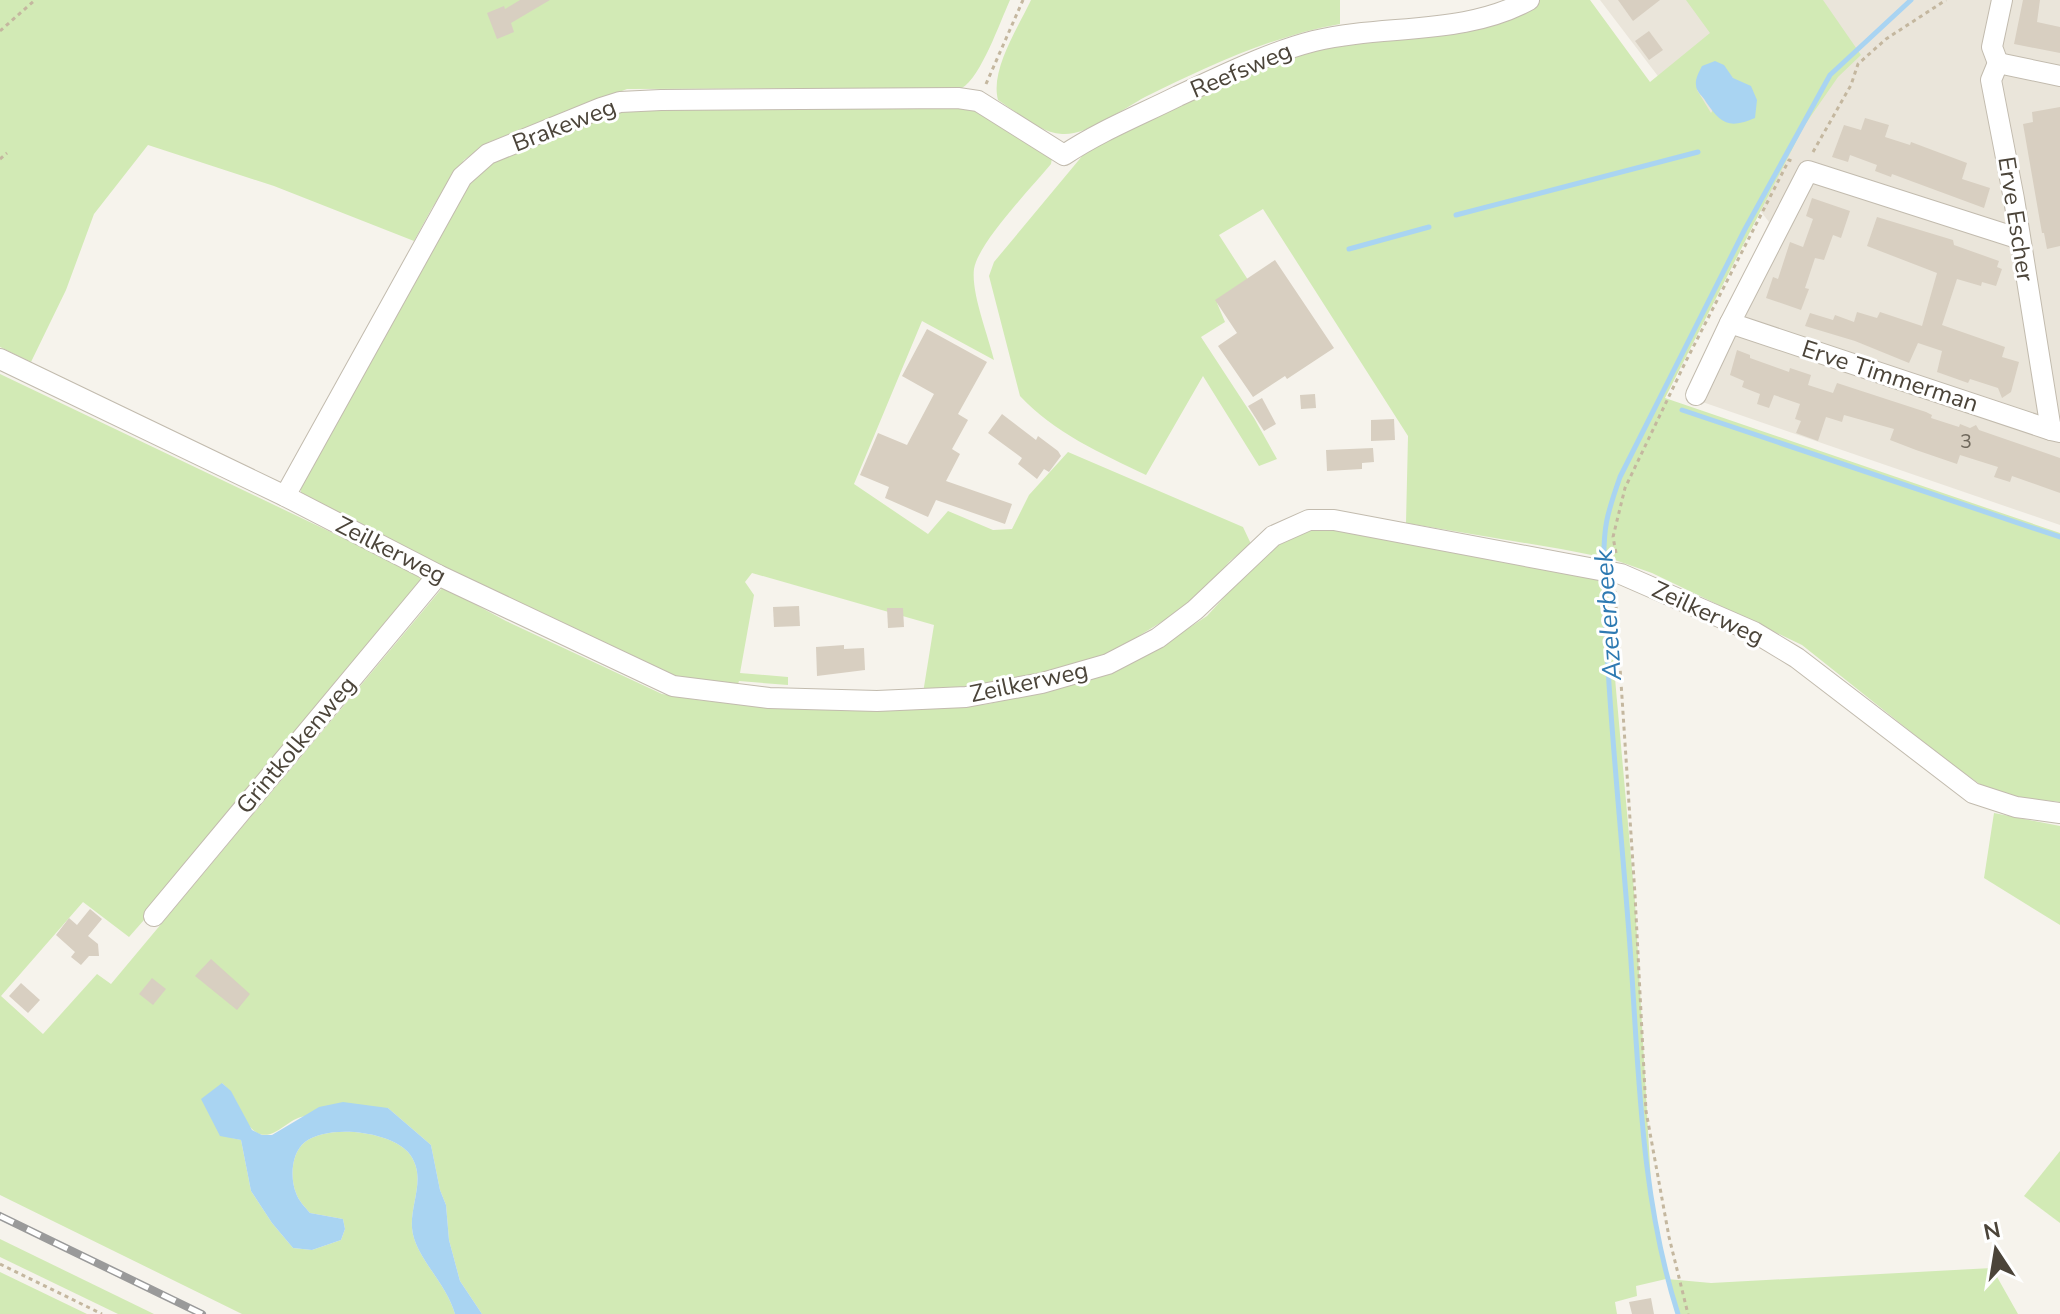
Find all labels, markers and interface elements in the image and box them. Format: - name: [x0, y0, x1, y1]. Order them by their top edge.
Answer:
- street label: Reefsweg: [1185, 34, 1297, 106]
- street label: Brakeweg: [508, 91, 620, 159]
- street label: Erve Escher: [1990, 154, 2042, 284]
- street label: Erve Timmerman: [1798, 332, 1982, 420]
- house number: 3: [1960, 428, 1972, 455]
- street label: Zeilkerweg: [330, 509, 452, 591]
- water label: Azelerbeek: [1586, 547, 1630, 683]
- street label: Zeilkerweg: [1647, 573, 1769, 653]
- street label: Zeilkerweg: [967, 654, 1091, 710]
- street label: Grintkolkenweg: [229, 669, 363, 821]
- north arrow: [1956, 1210, 2036, 1290]
- text: N: [1981, 1215, 2003, 1248]

